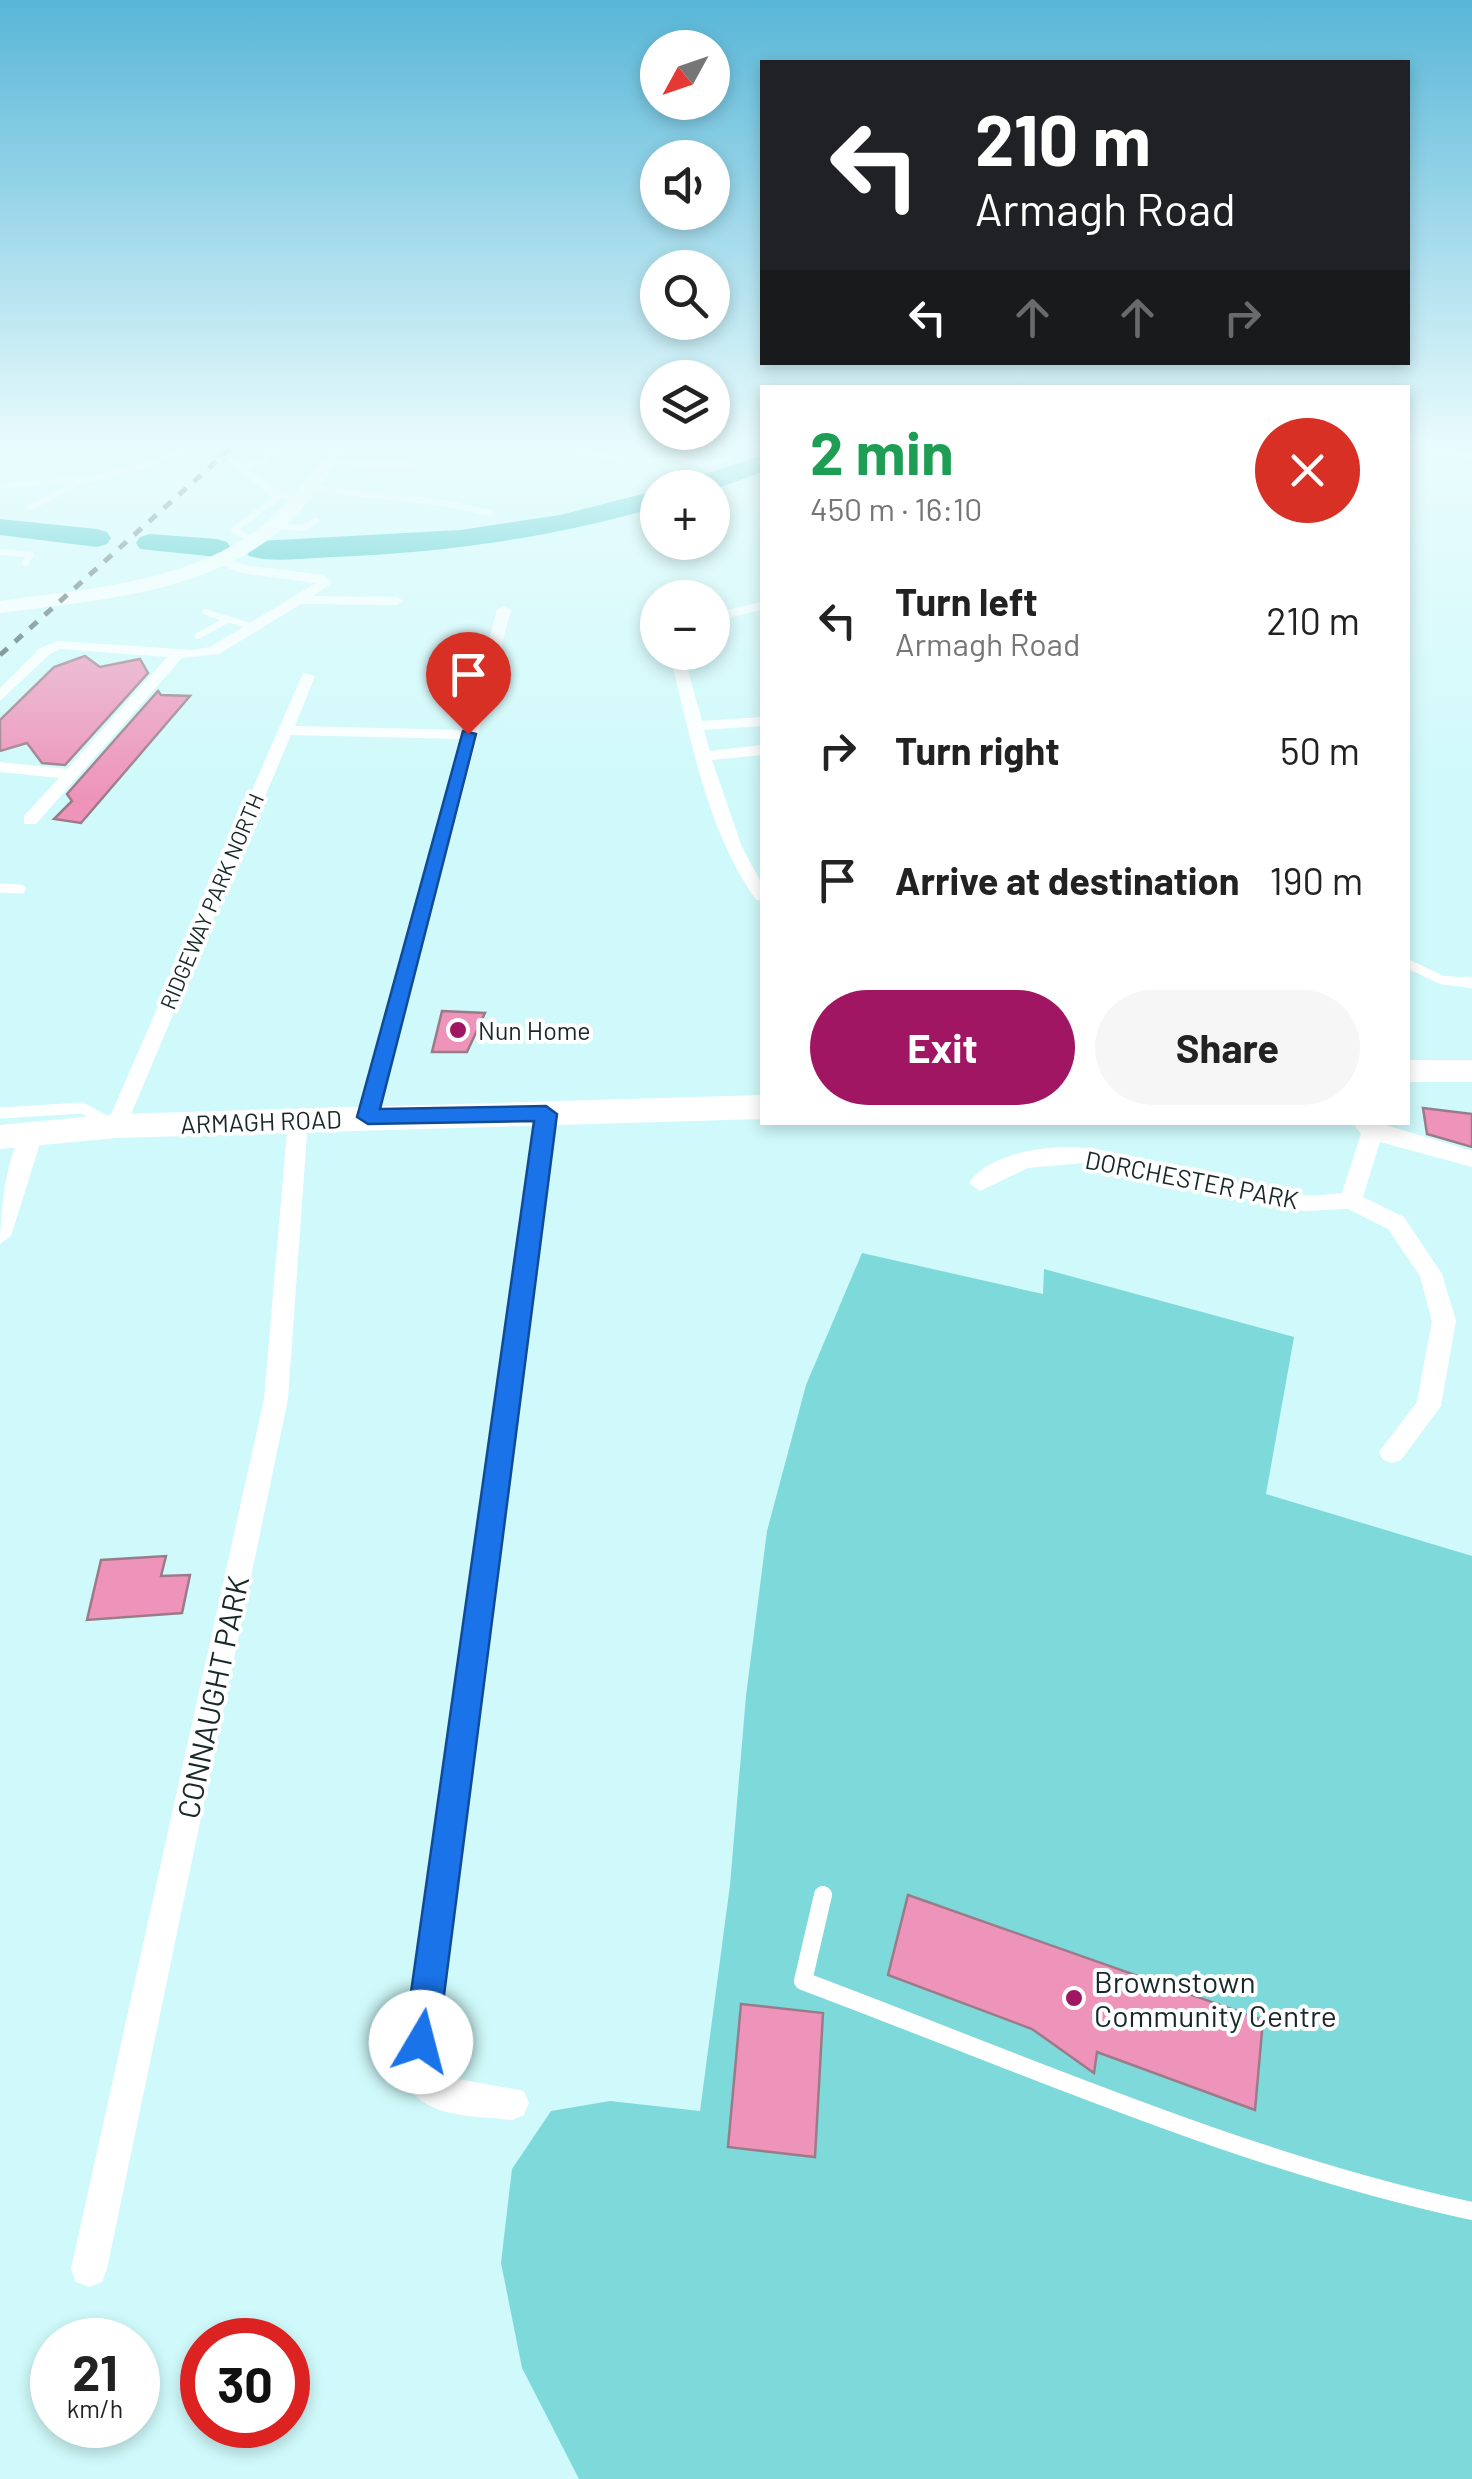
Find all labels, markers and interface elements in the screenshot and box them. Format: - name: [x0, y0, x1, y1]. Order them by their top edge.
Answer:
- north arrow: [640, 30, 730, 120]
- map controls: [640, 30, 730, 670]
- text: 210 m: [975, 96, 1151, 180]
- icon: left: [810, 100, 940, 230]
- button: sound: [640, 140, 730, 230]
- text: Armagh Road: [975, 181, 1236, 235]
- button: search: [640, 250, 730, 340]
- icon: left: [900, 290, 955, 345]
- icon: ahead: [1005, 290, 1060, 345]
- icon: ahead: [1110, 290, 1165, 345]
- icon: right: [1215, 290, 1270, 345]
- button: layers: [640, 360, 730, 450]
- text: 2 min: [810, 415, 954, 487]
- button: close: [1255, 418, 1360, 523]
- button: +: [640, 470, 730, 560]
- text: 450 m · 16:10: [810, 489, 982, 527]
- text: Turn left: [895, 578, 1038, 624]
- button: −: [640, 580, 730, 670]
- icon: left: [810, 593, 865, 648]
- text: 210 m: [1266, 597, 1360, 643]
- text: Armagh Road: [895, 624, 1080, 662]
- pin: [426, 632, 511, 735]
- icon: arrive: [441, 647, 496, 702]
- icon: right: [810, 723, 865, 778]
- text: Turn right: [895, 727, 1060, 773]
- text: 50 m: [1280, 727, 1360, 773]
- street label: RIDGEWAY PARK NORTH: [154, 789, 268, 1013]
- icon: arrive: [810, 853, 865, 908]
- text: Arrive at destination: [895, 857, 1240, 903]
- text: 190 m: [1270, 857, 1363, 903]
- button: Exit: [810, 990, 1075, 1105]
- button: Share: [1095, 990, 1360, 1105]
- place label: Nun Home: [478, 1015, 591, 1045]
- marker: Nun Home: [447, 1019, 469, 1041]
- street label: ARMAGH ROAD: [180, 1103, 342, 1139]
- street label: DORCHESTER PARK: [1083, 1144, 1301, 1214]
- street label: CONNAUGHT PARK: [169, 1572, 255, 1822]
- place label: Brownstown Community Centre: [1094, 1963, 1337, 2033]
- marker: Brownstown Community Centre: [1063, 1987, 1085, 2009]
- position arrow: [369, 1990, 473, 2094]
- speed limit sign: 30: [180, 2318, 310, 2448]
- text: 21: [72, 2341, 118, 2401]
- text: km/h: [67, 2393, 123, 2423]

